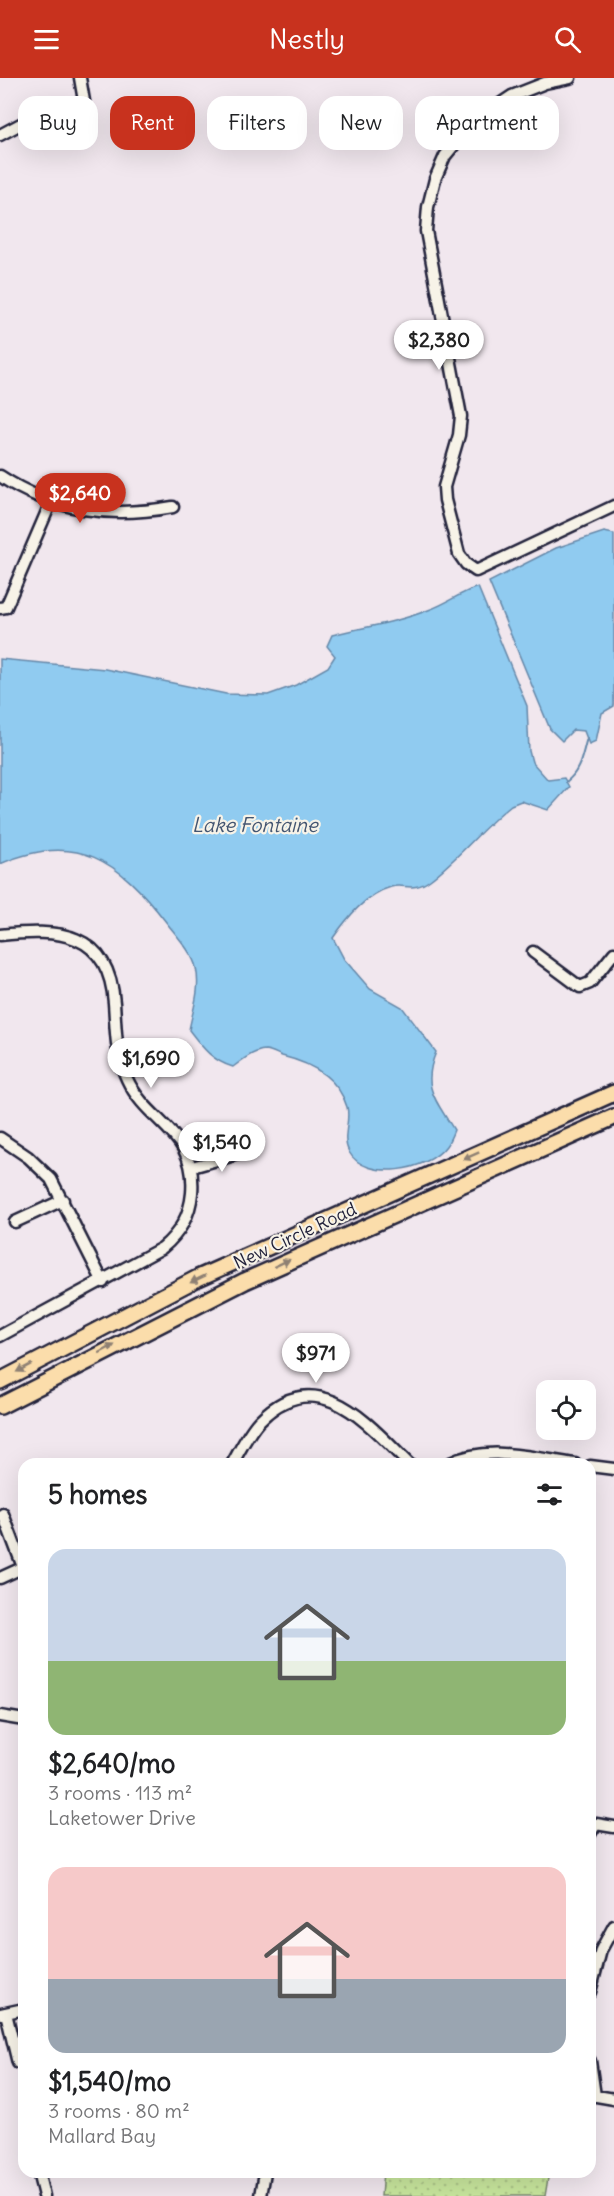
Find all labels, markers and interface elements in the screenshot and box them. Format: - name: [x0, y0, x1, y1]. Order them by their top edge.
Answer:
- text: Nestly: [269, 22, 345, 56]
- icon: menu: [30, 23, 63, 56]
- icon: search: [551, 23, 584, 56]
- chip: Buy: [18, 96, 98, 150]
- chip: Rent: [110, 96, 195, 150]
- chip: Filters: [207, 96, 307, 150]
- chip: New: [319, 96, 403, 150]
- chip: Apartment: [415, 96, 559, 150]
- pin: $2,380: [390, 320, 488, 371]
- text: $2,380: [408, 327, 470, 352]
- pin: $2,640: [31, 473, 129, 524]
- text: $2,640: [49, 480, 111, 505]
- water label: Lake Fontaine: [192, 812, 319, 837]
- pin: $1,690: [102, 1038, 200, 1089]
- text: $1,690: [121, 1045, 181, 1070]
- pin: $1,540: [173, 1122, 271, 1173]
- text: $1,540: [192, 1129, 252, 1154]
- one-way arrow: [462, 1151, 480, 1161]
- street label: New Circle Road: [230, 1197, 360, 1274]
- one-way arrow: [274, 1259, 291, 1268]
- one-way arrow: [189, 1274, 206, 1283]
- pin: $971: [280, 1333, 352, 1384]
- text: $971: [296, 1340, 336, 1365]
- one-way arrow: [99, 1345, 116, 1354]
- one-way arrow: [16, 1363, 33, 1373]
- map controls: [536, 1380, 596, 1440]
- button: locate: [536, 1380, 596, 1440]
- text: 5 homes: [48, 1478, 147, 1511]
- icon: filters: [533, 1478, 566, 1511]
- icon: home: [253, 1588, 361, 1696]
- text: $2,640/mo: [48, 1747, 175, 1780]
- text: 3 rooms · 113 m²: [48, 1780, 192, 1805]
- text: Laketower Drive: [48, 1805, 196, 1830]
- icon: home: [253, 1906, 361, 2014]
- text: $1,540/mo: [48, 2065, 171, 2098]
- text: 3 rooms · 80 m²: [48, 2098, 190, 2123]
- text: Mallard Bay: [48, 2123, 156, 2148]

